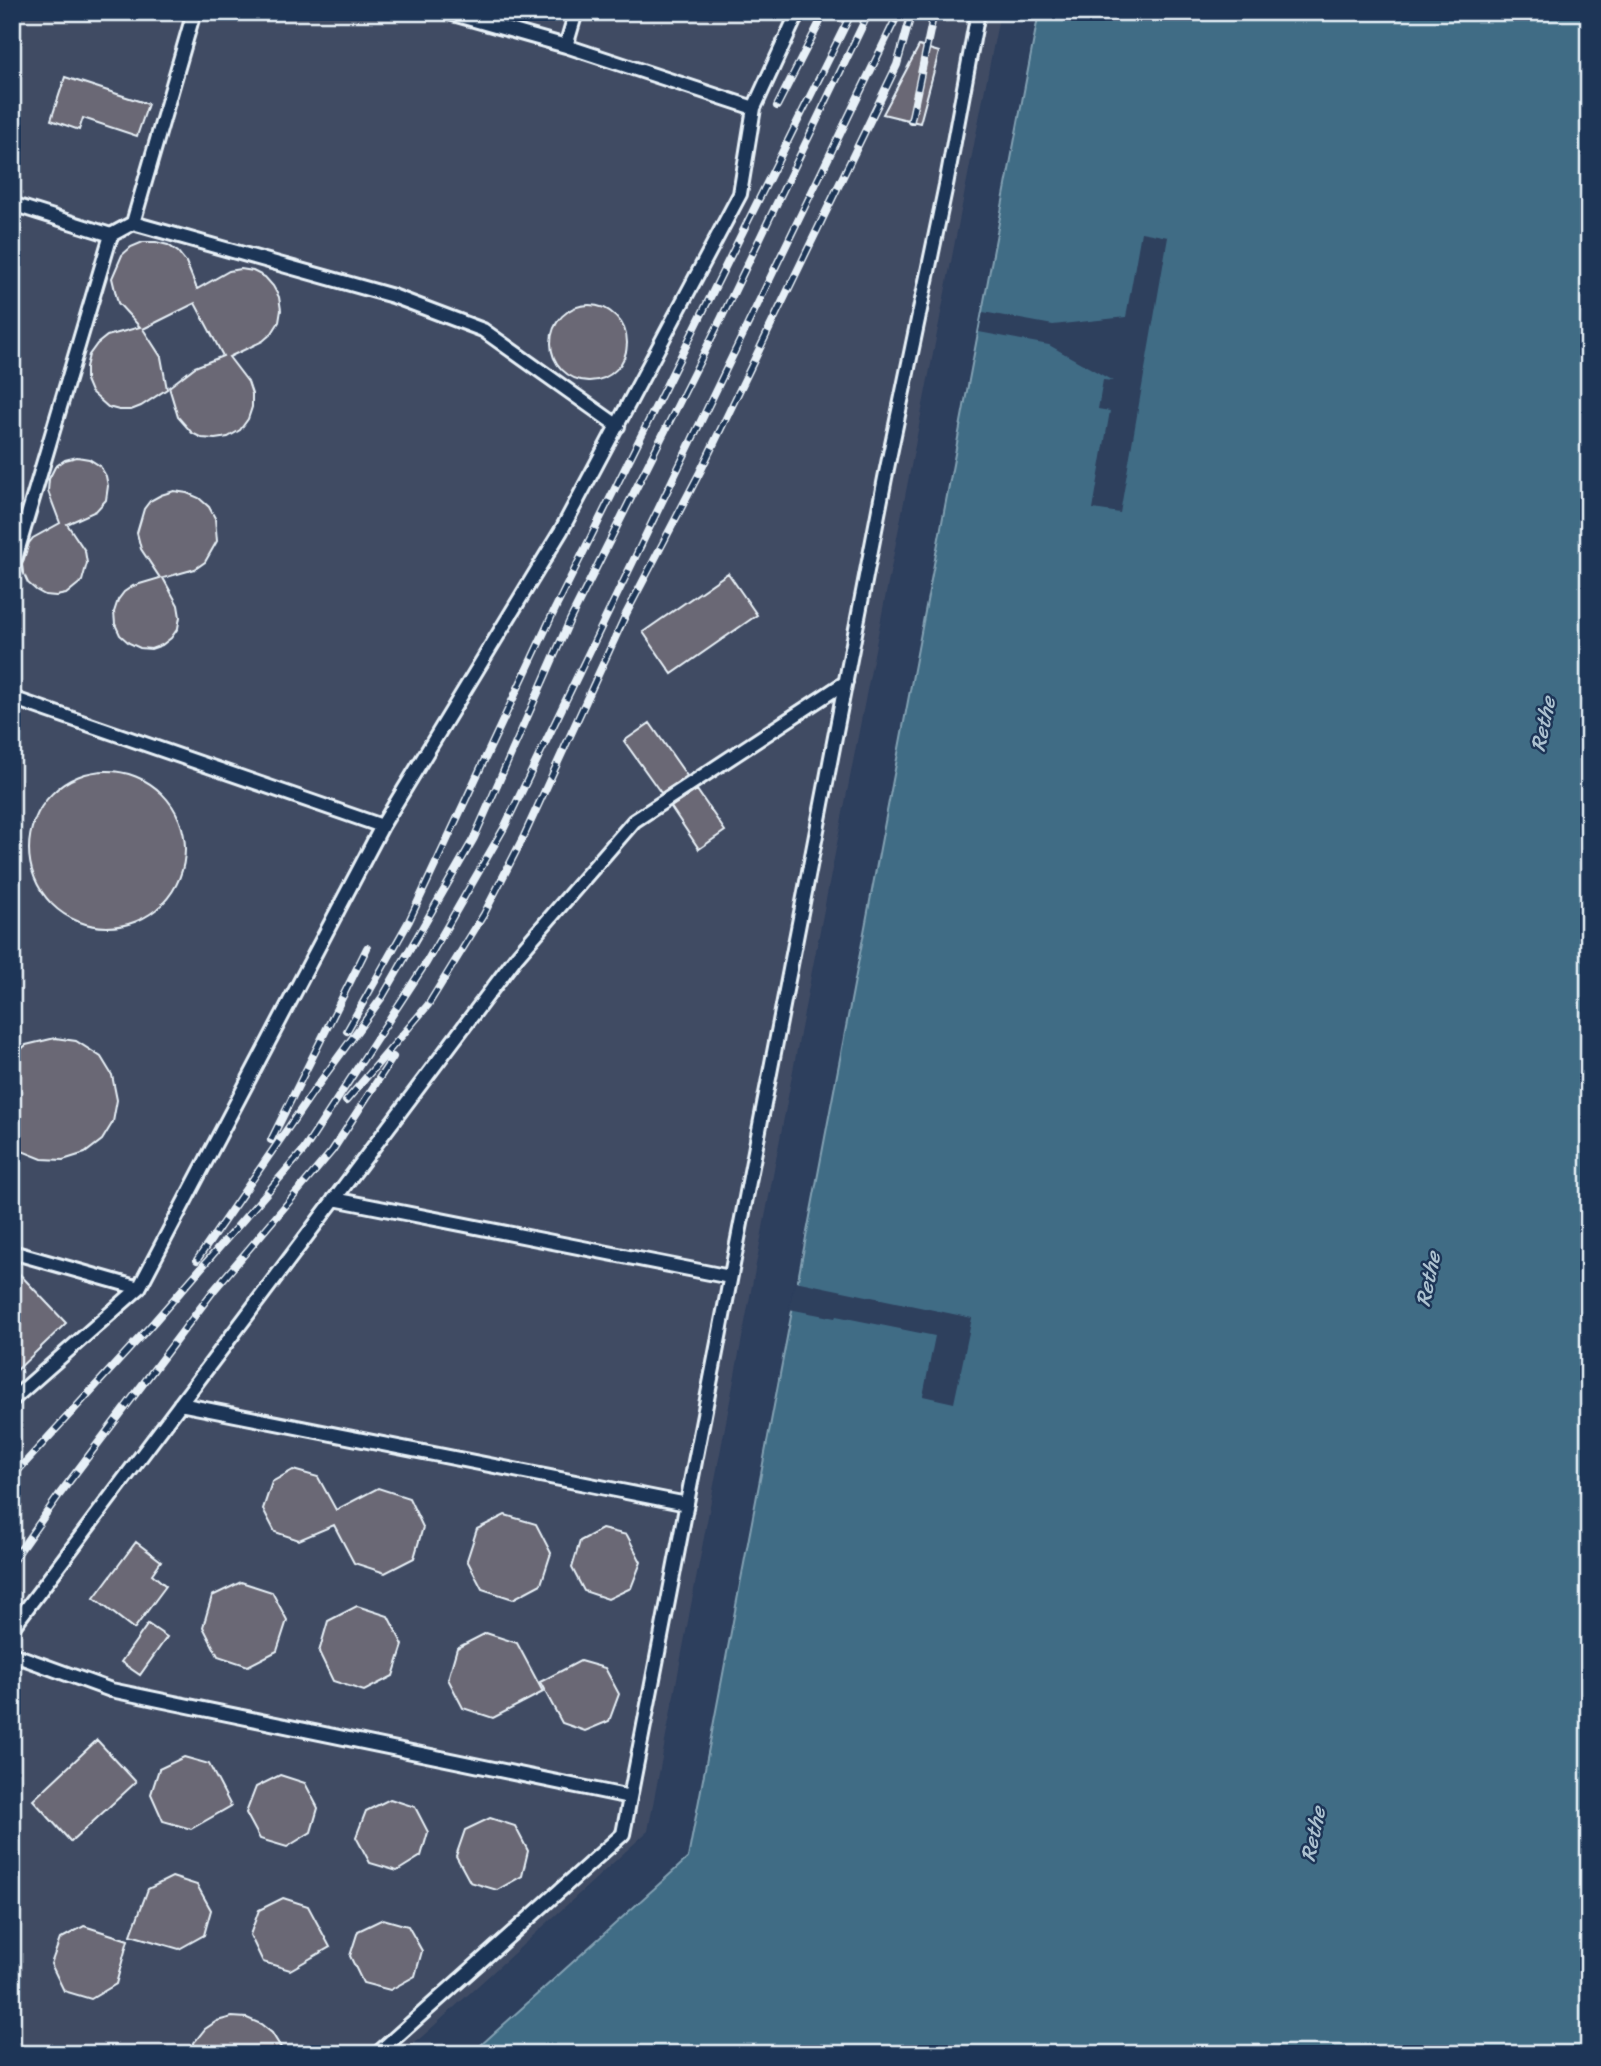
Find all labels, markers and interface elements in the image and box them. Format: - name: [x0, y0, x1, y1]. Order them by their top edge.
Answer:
- water label: Rethe: [1519, 691, 1568, 755]
- water label: Rethe: [1404, 1246, 1453, 1310]
- water label: Rethe: [1289, 1801, 1338, 1865]

